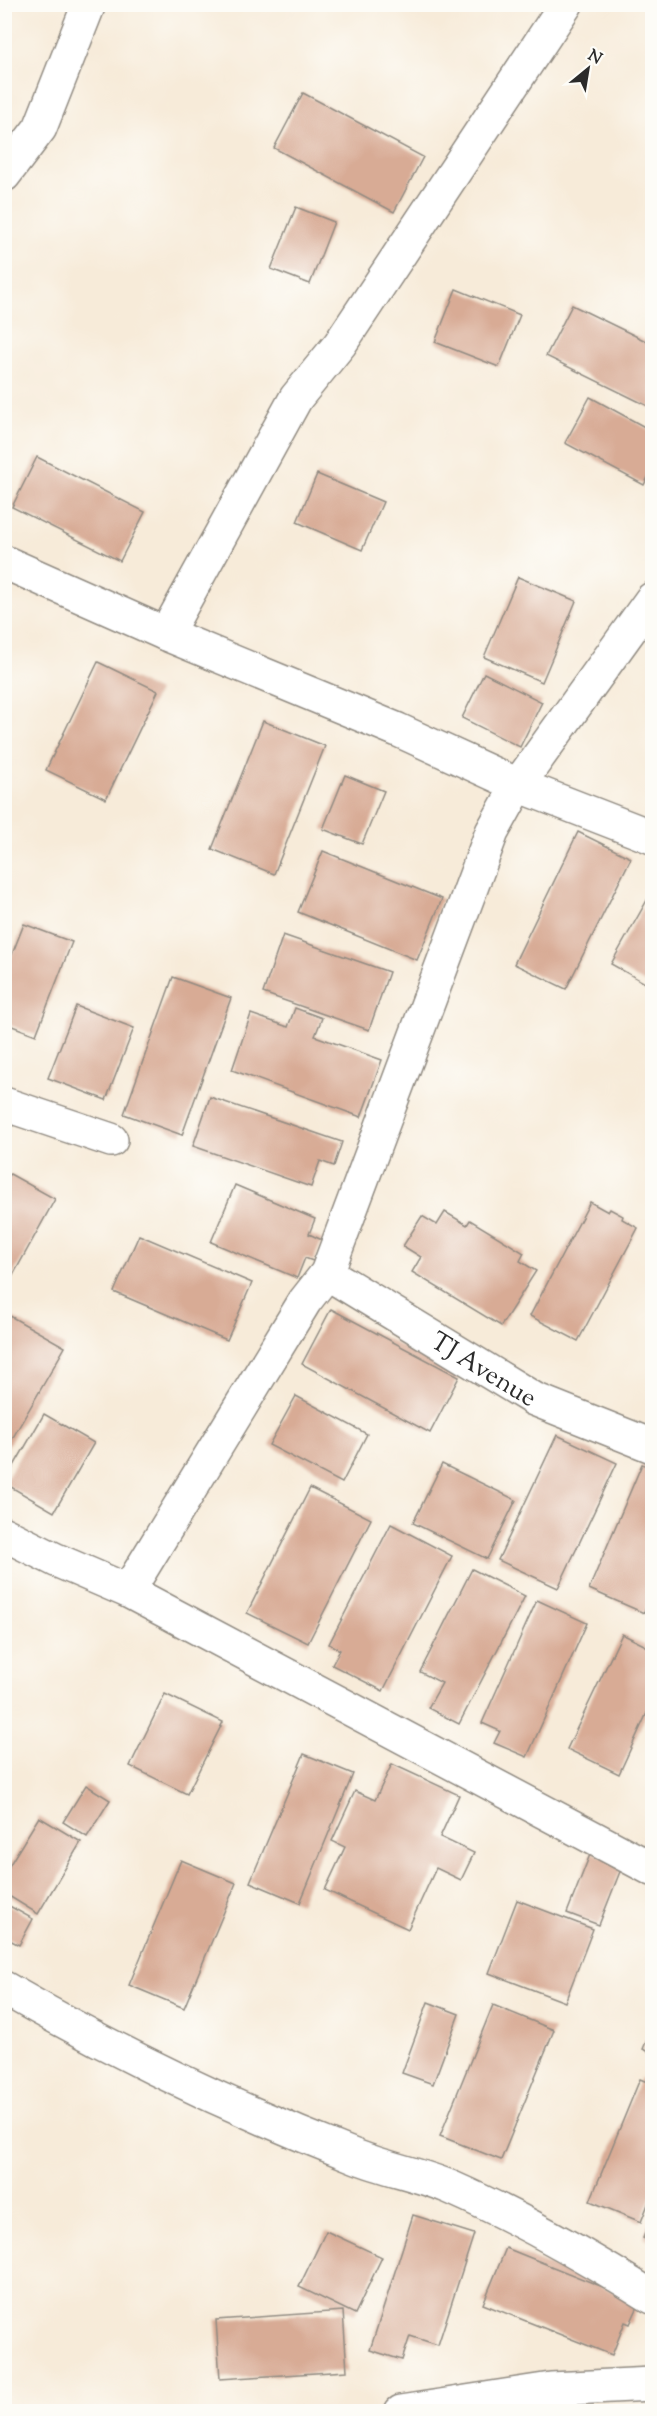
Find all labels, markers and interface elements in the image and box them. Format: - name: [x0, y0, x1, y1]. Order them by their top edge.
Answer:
- north arrow: [558, 39, 618, 99]
- text: N: [583, 45, 606, 71]
- street label: TJ Avenue: [423, 1324, 543, 1417]

